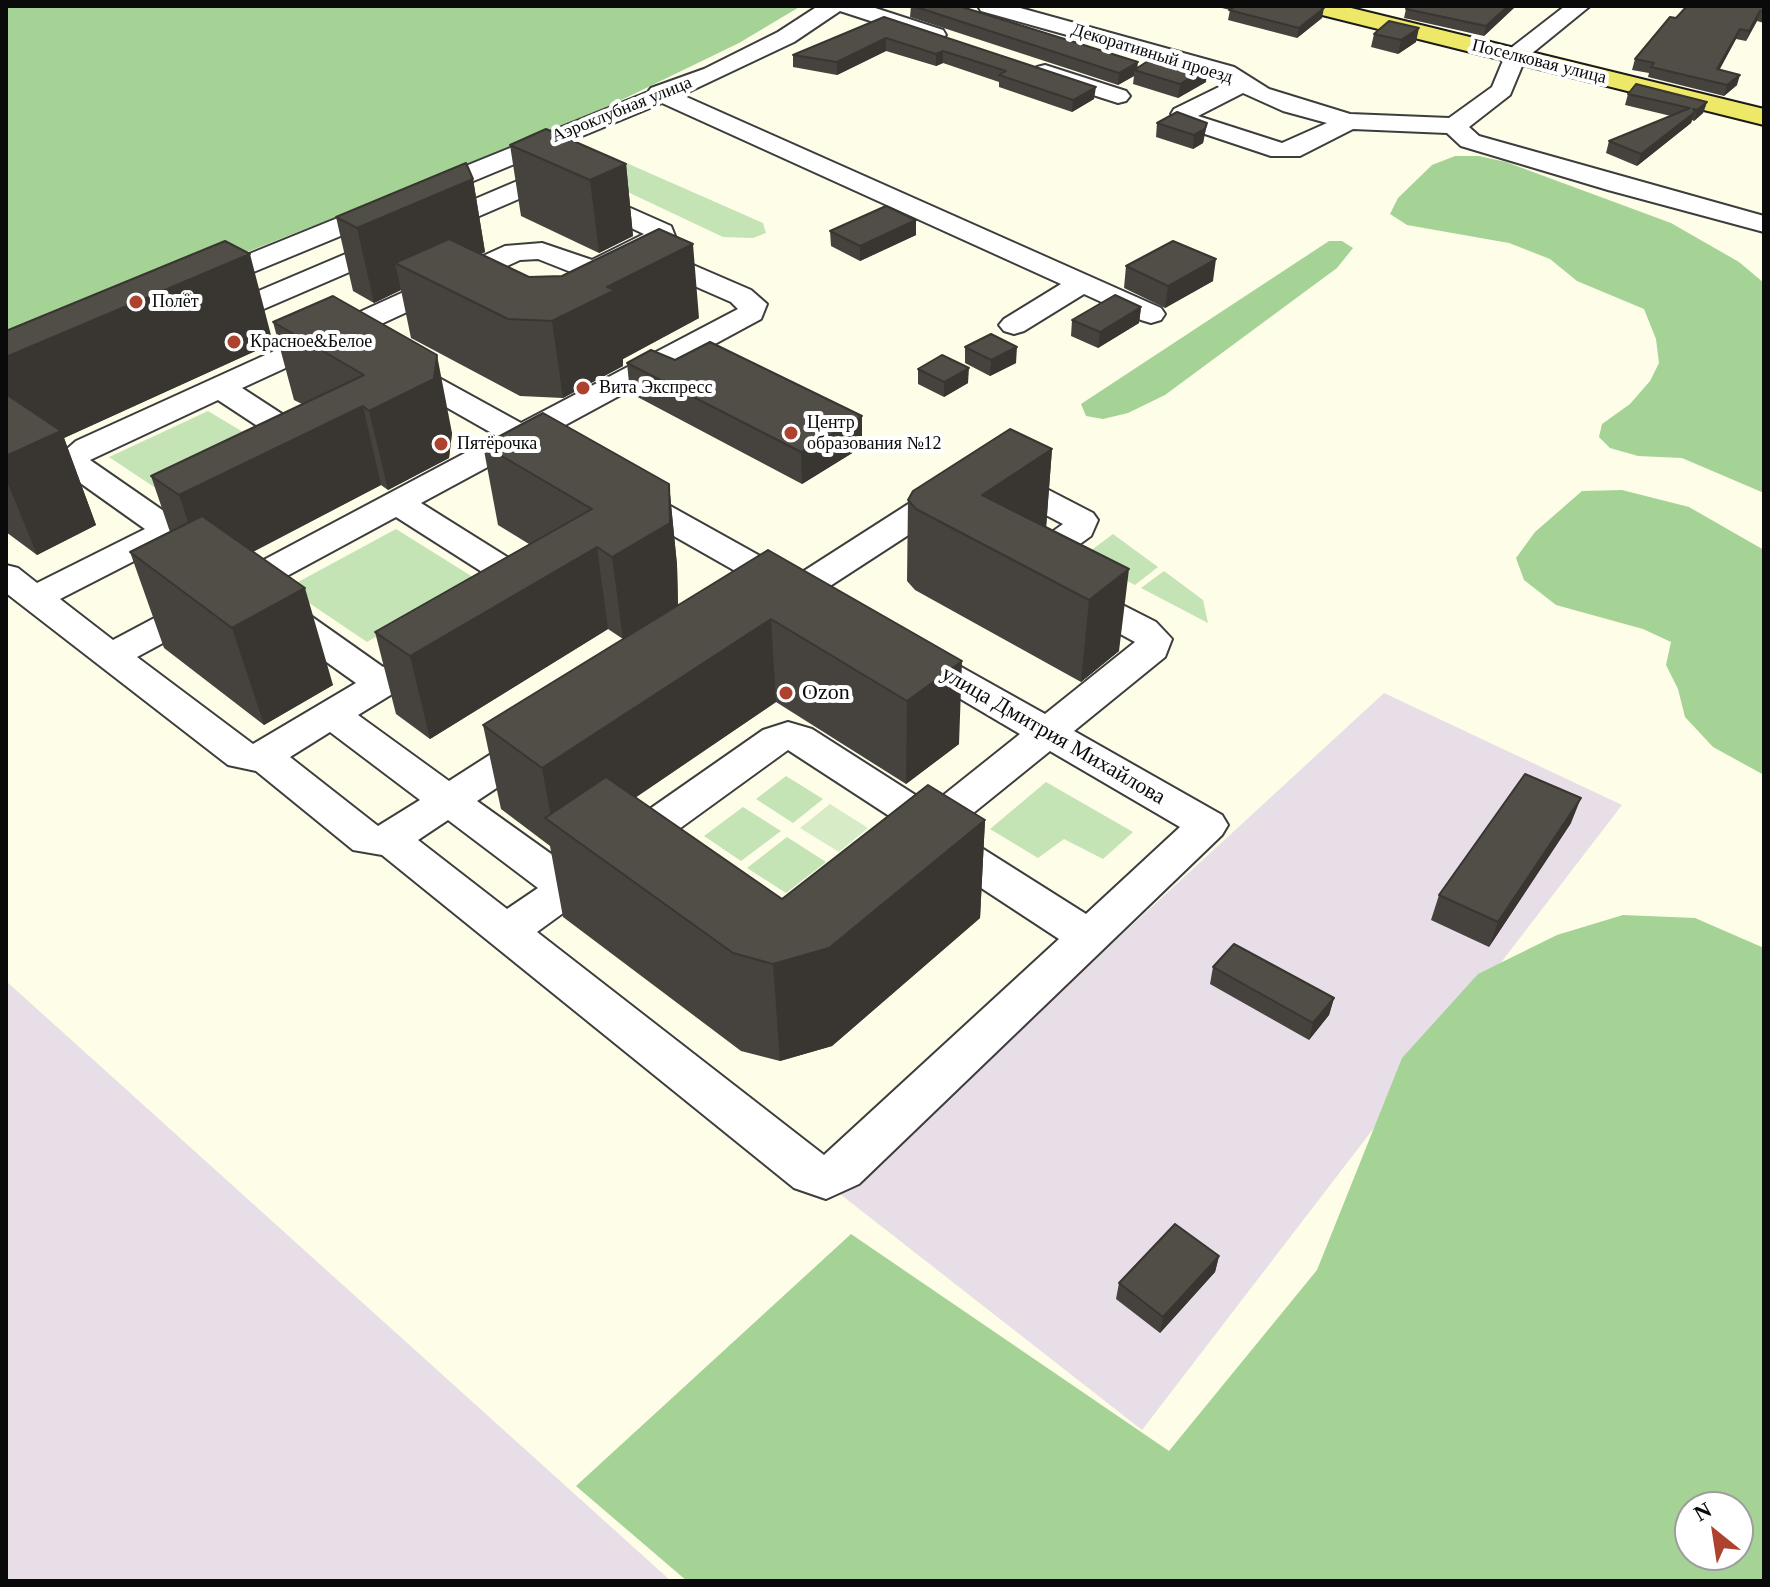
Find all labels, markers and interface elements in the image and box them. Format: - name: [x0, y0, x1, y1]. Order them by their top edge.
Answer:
- street label: Декоративный проезд: [1069, 19, 1235, 89]
- street label: Поселковая улица: [1469, 35, 1609, 89]
- street label: Аэроклубная улица: [549, 72, 695, 148]
- place label: Полёт: [152, 291, 199, 313]
- marker: Полёт: [127, 293, 145, 311]
- place label: Красное&Белое: [250, 331, 372, 353]
- marker: Красное&Белое: [225, 333, 243, 351]
- place label: Вита Экспресс: [599, 377, 712, 399]
- marker: Вита Экспресс: [574, 379, 592, 397]
- place label: Центр образования №12: [807, 412, 942, 454]
- marker: Центр образования №12: [782, 424, 800, 442]
- place label: Пятёрочка: [457, 433, 537, 455]
- marker: Пятёрочка: [432, 435, 450, 453]
- street label: улица Дмитрия Михайлова: [936, 661, 1170, 811]
- place label: Ozon: [802, 680, 850, 706]
- marker: Ozon: [777, 684, 795, 702]
- north arrow: [1674, 1491, 1754, 1571]
- text: N: [1690, 1497, 1716, 1526]

